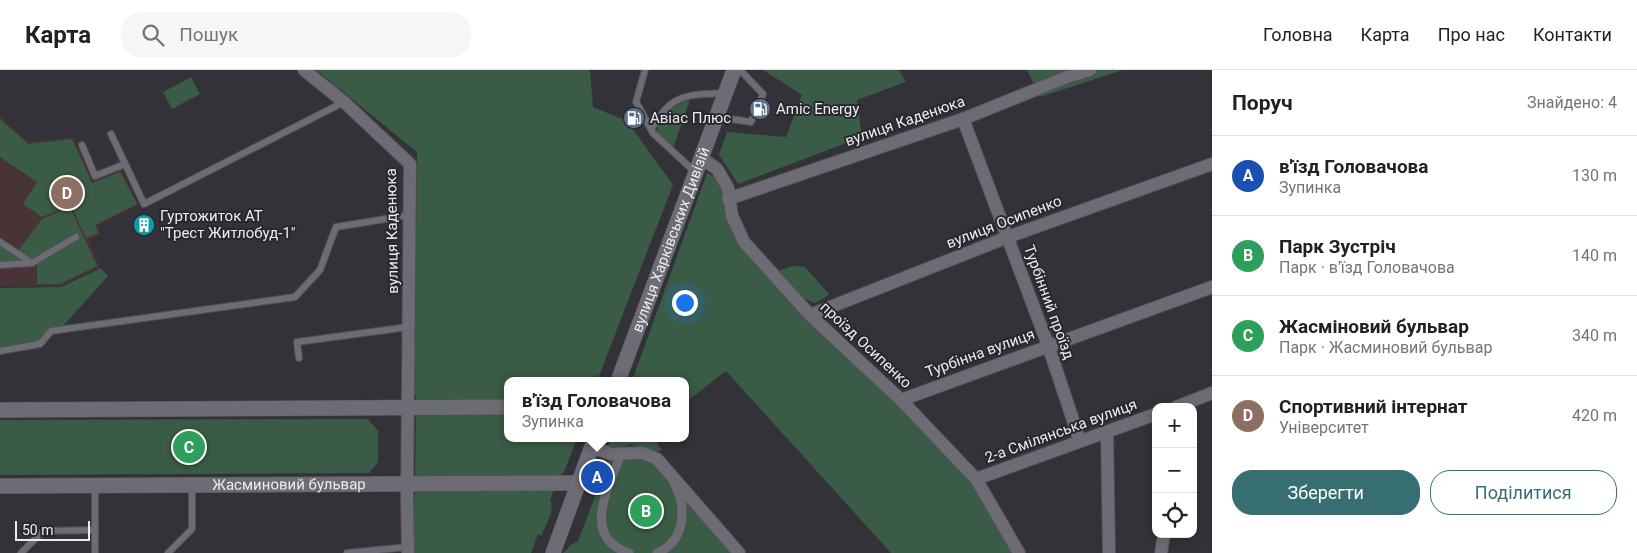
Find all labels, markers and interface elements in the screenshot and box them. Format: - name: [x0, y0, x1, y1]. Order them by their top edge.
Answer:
- search box: [121, 12, 471, 57]
- text: Карта: [25, 21, 91, 49]
- icon: search: [139, 21, 167, 49]
- text: Пошук: [179, 23, 238, 46]
- text: Головна: [1263, 24, 1333, 45]
- text: Карта: [1361, 24, 1410, 45]
- text: Про нас: [1438, 24, 1505, 45]
- text: Контакти: [1533, 24, 1612, 45]
- text: Поруч: [1232, 91, 1293, 115]
- street label: вулиця Каденюка: [843, 92, 967, 150]
- text: Знайдено: 4: [1527, 93, 1617, 112]
- fuel station icon: Amic Energy: [748, 97, 772, 121]
- place label: Amic Energy: [776, 100, 859, 118]
- fuel station icon: Авіас Плюс: [622, 106, 646, 130]
- place label: Авіас Плюс: [650, 109, 731, 127]
- street label: вулиця Харківських Дивізій: [628, 145, 713, 335]
- text: в'їзд Головачова: [1279, 155, 1429, 178]
- text: A: [1243, 166, 1253, 185]
- text: 130 m: [1572, 166, 1617, 185]
- street label: вулиця Каденюка: [382, 168, 402, 294]
- pin: D: [51, 174, 83, 212]
- text: Зупинка: [1279, 178, 1341, 197]
- street label: вулиця Осипенко: [944, 192, 1064, 252]
- place label: Гуртожиток АТ "Трест Житлобуд-1": [160, 207, 296, 242]
- building icon: Гуртожиток АТ "Трест Житлобуд-1": [132, 213, 156, 237]
- text: Парк Зустріч: [1279, 235, 1396, 258]
- street label: Турбінний проїзд: [1020, 242, 1078, 362]
- text: B: [1243, 246, 1253, 265]
- text: 140 m: [1572, 246, 1617, 265]
- text: Парк · в'їзд Головачова: [1279, 258, 1455, 277]
- your location: [672, 290, 698, 316]
- street label: проїзд Осипенко: [817, 298, 915, 392]
- text: Жасміновий бульвар: [1279, 315, 1469, 338]
- street label: Турбінна вулиця: [923, 325, 1037, 381]
- text: C: [1243, 326, 1253, 345]
- text: 340 m: [1572, 326, 1617, 345]
- text: Парк · Жасминовий бульвар: [1279, 338, 1492, 357]
- popup: [504, 377, 689, 442]
- text: в'їзд Головачова: [522, 389, 671, 412]
- street label: 2-а Смілянська вулиця: [983, 395, 1139, 467]
- text: Спортивний інтернат: [1279, 395, 1468, 418]
- map controls: [1152, 403, 1197, 538]
- button: +: [1152, 403, 1197, 448]
- text: D: [1243, 406, 1253, 425]
- text: 420 m: [1572, 406, 1617, 425]
- text: Зупинка: [522, 412, 584, 431]
- text: Університет: [1279, 418, 1369, 437]
- pin: C: [173, 428, 205, 466]
- button: −: [1152, 448, 1197, 493]
- pin: A: [581, 458, 613, 496]
- button: Зберегти: [1232, 470, 1420, 515]
- button: Поділитися: [1430, 470, 1617, 515]
- street label: Жасминовий бульвар: [212, 475, 366, 494]
- pin: B: [630, 492, 662, 530]
- button: locate: [1152, 493, 1197, 538]
- scale bar: [15, 518, 90, 541]
- text: 50 m: [22, 522, 54, 538]

